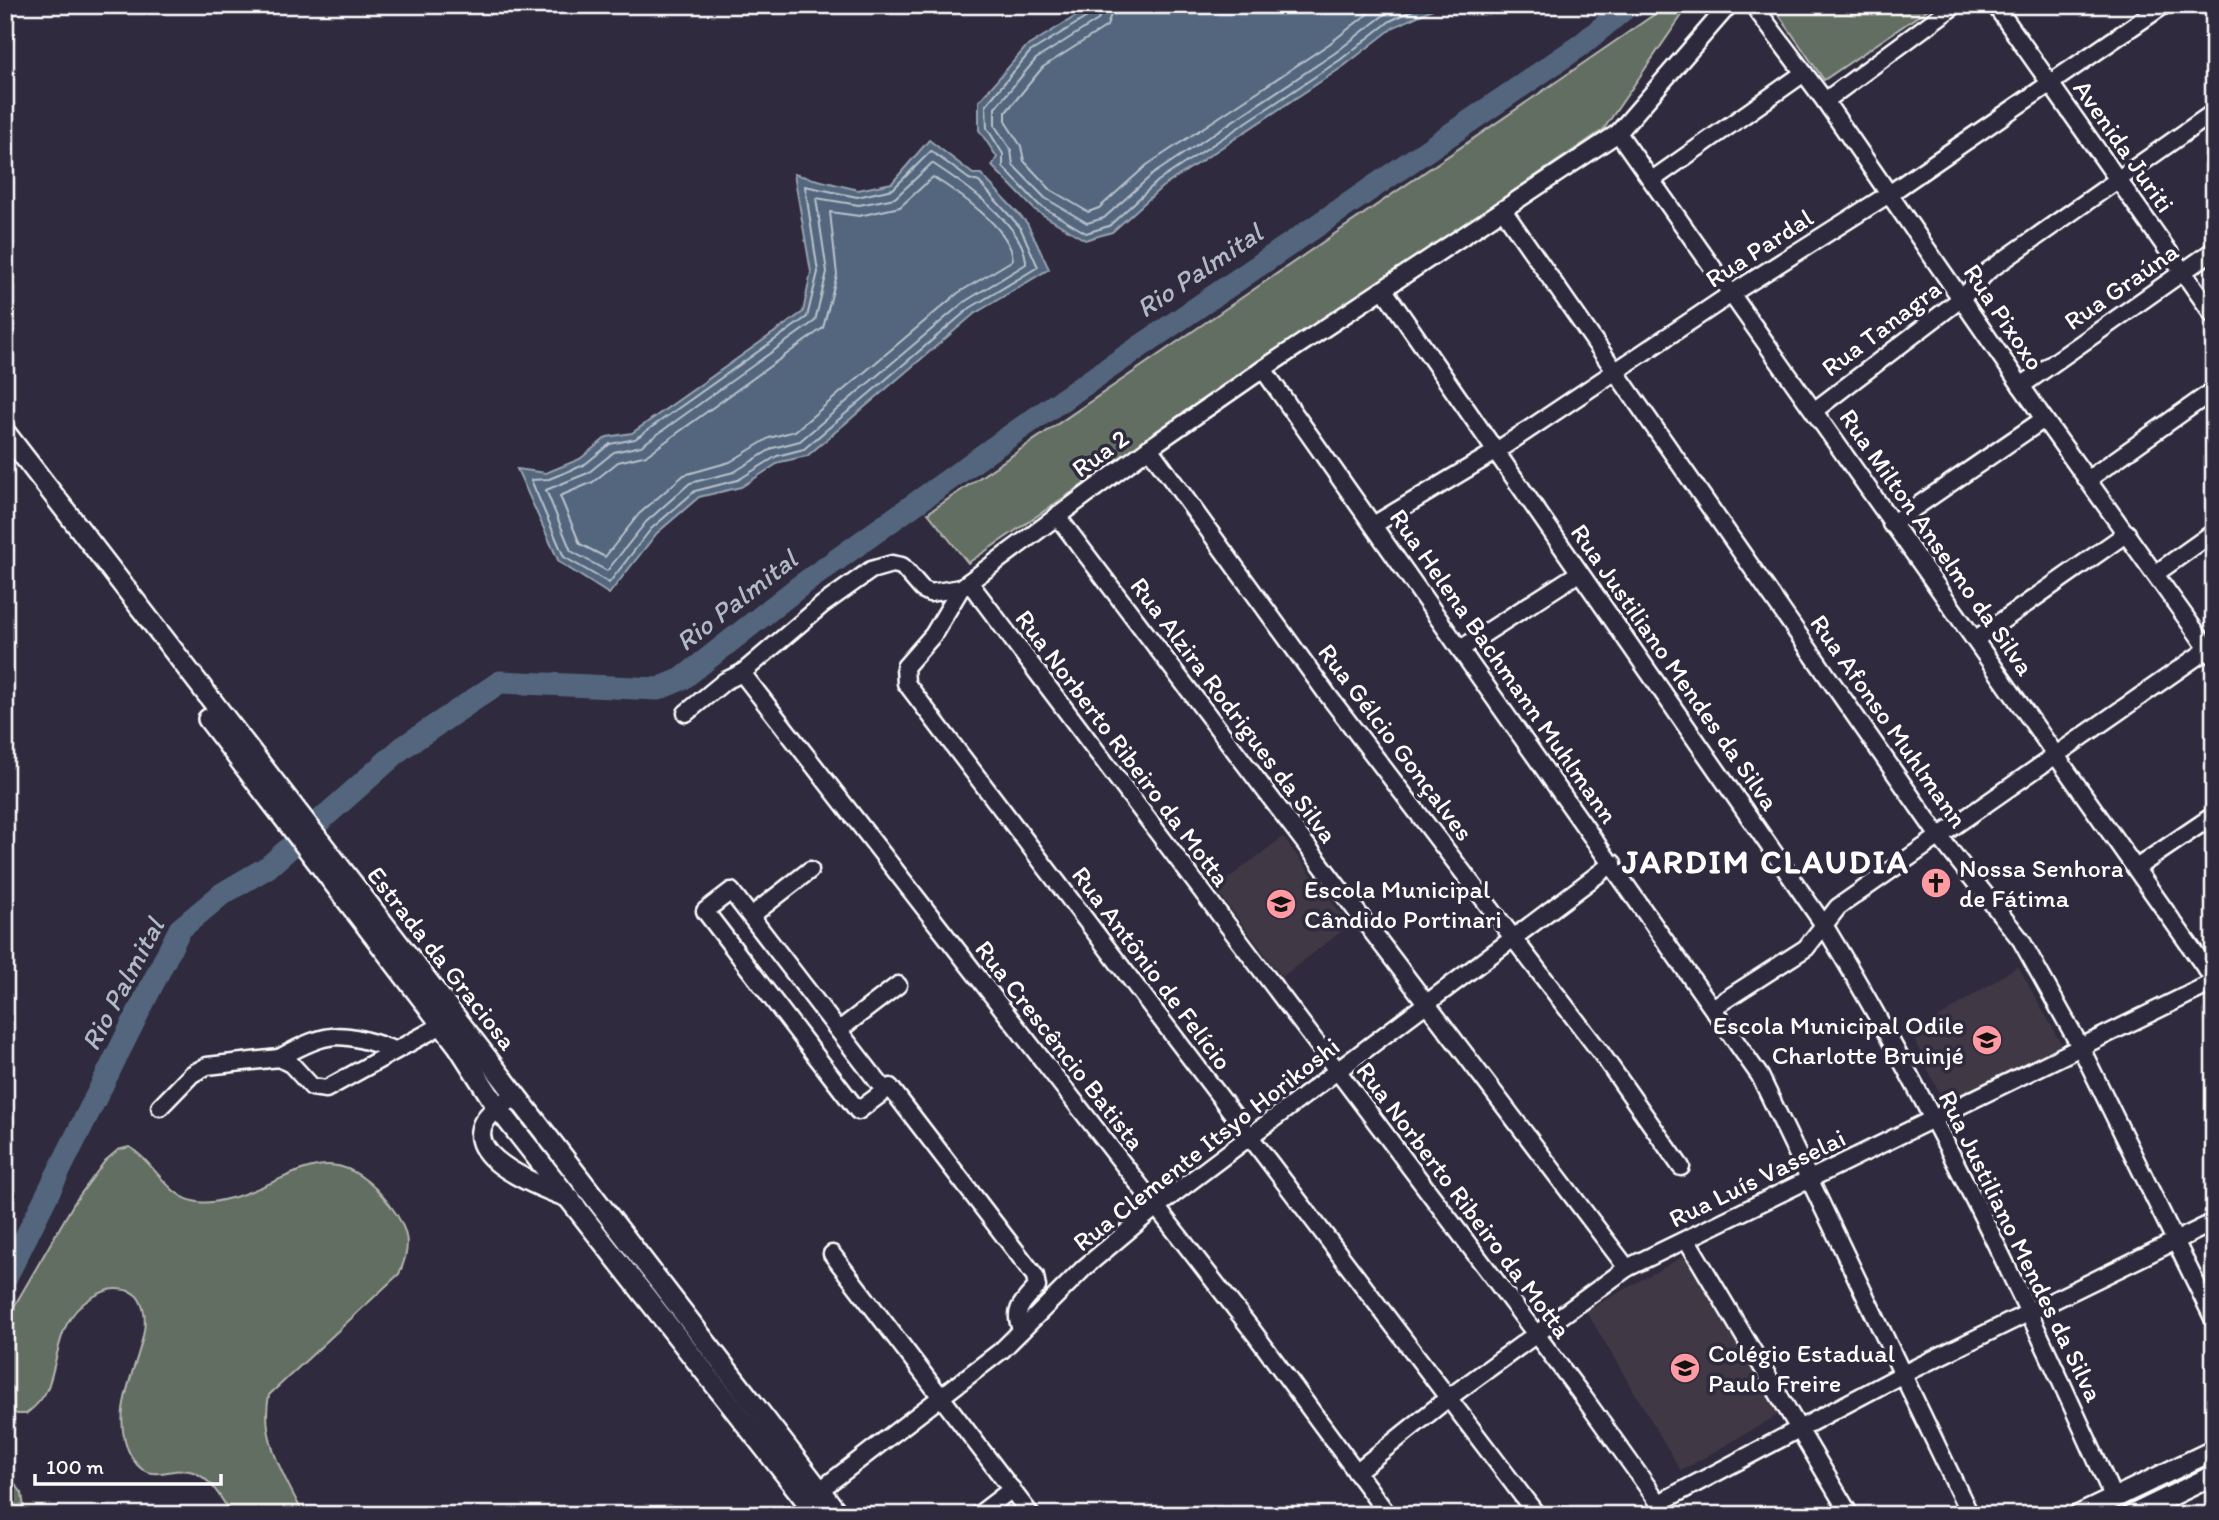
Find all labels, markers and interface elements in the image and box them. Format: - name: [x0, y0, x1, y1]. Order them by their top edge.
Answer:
- street label: Avenida Juriti: [2066, 73, 2182, 219]
- street label: Rua Pardal: [1699, 201, 1819, 295]
- water label: Rio Palmital: [1129, 214, 1270, 325]
- street label: Rua Graúna: [2058, 235, 2185, 337]
- street label: Rua Pixoxo: [1957, 258, 2051, 376]
- street label: Rua Tanagra: [1815, 273, 1947, 383]
- street label: Rua Milton Anselmo da Silva: [1833, 402, 2042, 682]
- street label: Rua 2: [1065, 422, 1135, 484]
- street label: Rua Helena Bachmann Muhlmann: [1383, 502, 1625, 830]
- street label: Rua Justiliano Mendes da Silva: [1564, 518, 1787, 817]
- water label: Rio Palmital: [668, 541, 805, 658]
- street label: Rua Alzira Rodrigues da Silva: [1124, 571, 1345, 849]
- street label: Rua Norberto Ribeiro da Motta: [1008, 603, 1238, 893]
- street label: Rua Afonso Muhlmann: [1803, 608, 1975, 834]
- street label: Rua Gélcio Gonçalves: [1311, 637, 1481, 847]
- district label: JARDIM CLAUDIA: [1621, 842, 1910, 881]
- place label: Nossa Senhora de Fátima: [1959, 852, 2124, 914]
- street label: Estrada da Graciosa: [360, 860, 524, 1057]
- street label: Rua Antônio de Felício: [1065, 860, 1239, 1076]
- church icon: Nossa Senhora de Fátima: [1919, 866, 1953, 900]
- place label: Escola Municipal Cândido Portinari: [1304, 873, 1502, 935]
- school or university icon: Escola Municipal Cândido Portinari: [1264, 887, 1298, 921]
- water label: Rio Palmital: [73, 910, 172, 1056]
- street label: Rua Crescêncio Batista: [968, 934, 1152, 1156]
- place label: Escola Municipal Odile Charlotte Bruinjé: [1713, 1009, 1964, 1071]
- school or university icon: Escola Municipal Odile Charlotte Bruinjé: [1970, 1023, 2004, 1057]
- street label: Rua Clemente Itsyo Horikoshi: [1066, 1030, 1346, 1258]
- street label: Rua Norberto Ribeiro da Motta: [1349, 1055, 1579, 1345]
- street label: Rua Justiliano Mendes da Silva: [1932, 1085, 2111, 1407]
- street label: Rua Luís Vasselai: [1664, 1121, 1850, 1235]
- place label: Colégio Estadual Paulo Freire: [1708, 1337, 1895, 1399]
- school or university icon: Colégio Estadual Paulo Freire: [1668, 1351, 1702, 1385]
- scale bar: [35, 1443, 220, 1487]
- text: 100 m: [46, 1454, 104, 1479]

